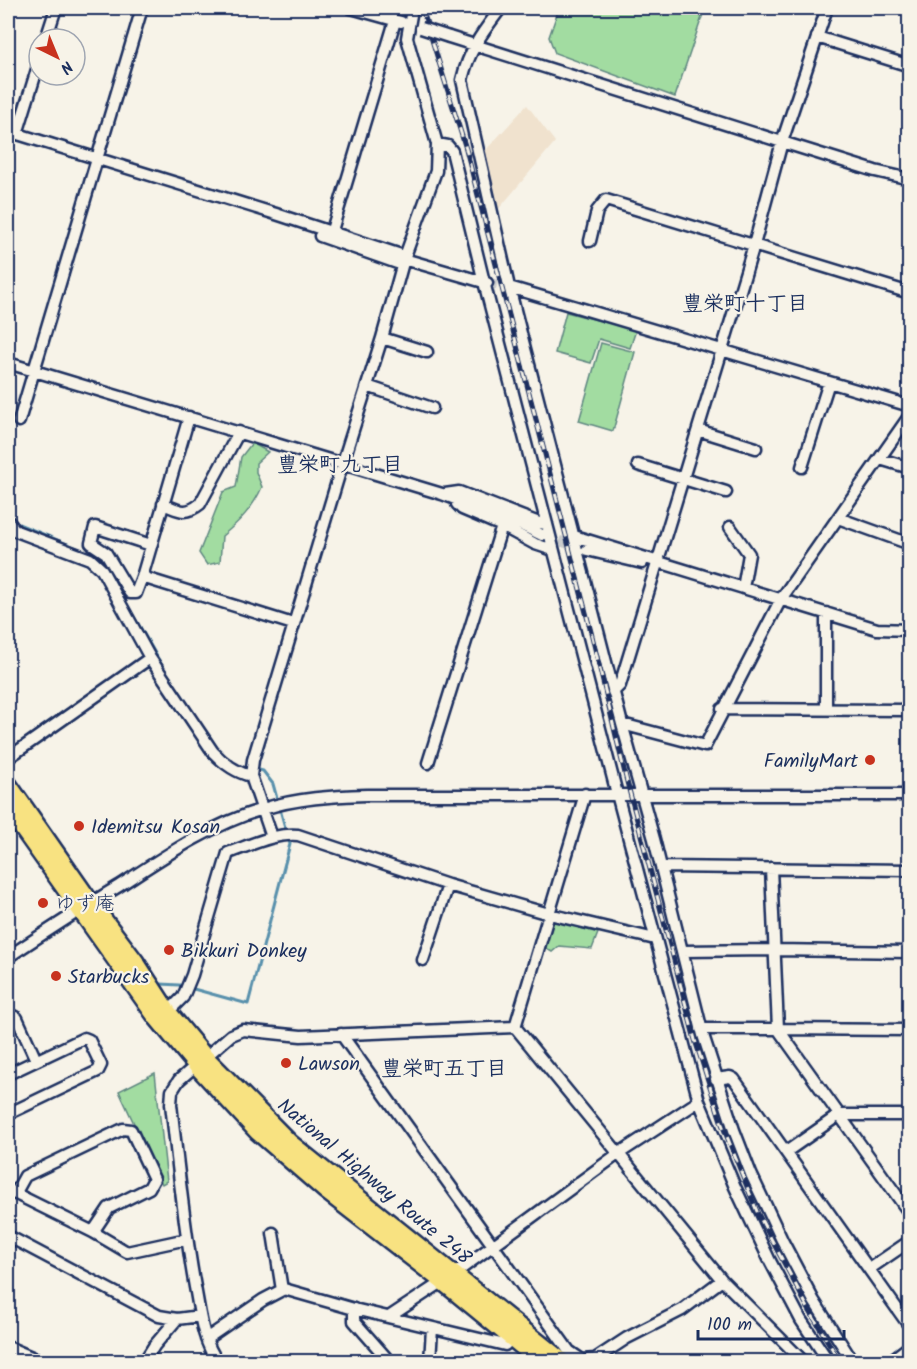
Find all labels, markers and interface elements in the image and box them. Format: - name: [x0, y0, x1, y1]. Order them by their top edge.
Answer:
- north arrow: [27, 27, 87, 87]
- text: N: [54, 54, 78, 79]
- district label: 豊栄町十丁目: [682, 288, 808, 321]
- district label: 豊栄町九丁目: [277, 449, 403, 482]
- place label: FamilyMart: [764, 746, 858, 778]
- marker: FamilyMart: [863, 753, 877, 767]
- place label: Idemitsu Kosan: [91, 812, 220, 844]
- marker: Idemitsu Kosan: [72, 819, 86, 833]
- place label: ゆず庵: [55, 889, 115, 921]
- marker: ゆず庵: [36, 896, 50, 910]
- place label: Bikkuri Donkey: [181, 936, 307, 968]
- marker: Bikkuri Donkey: [162, 943, 176, 957]
- place label: Starbucks: [68, 962, 150, 994]
- marker: Starbucks: [49, 969, 63, 983]
- place label: Lawson: [298, 1049, 360, 1081]
- district label: 豊栄町五丁目: [381, 1053, 507, 1086]
- marker: Lawson: [279, 1056, 293, 1070]
- street label: National Highway Route 248: [269, 1091, 479, 1274]
- scale bar: [698, 1303, 844, 1341]
- text: 100 m: [707, 1311, 752, 1340]

